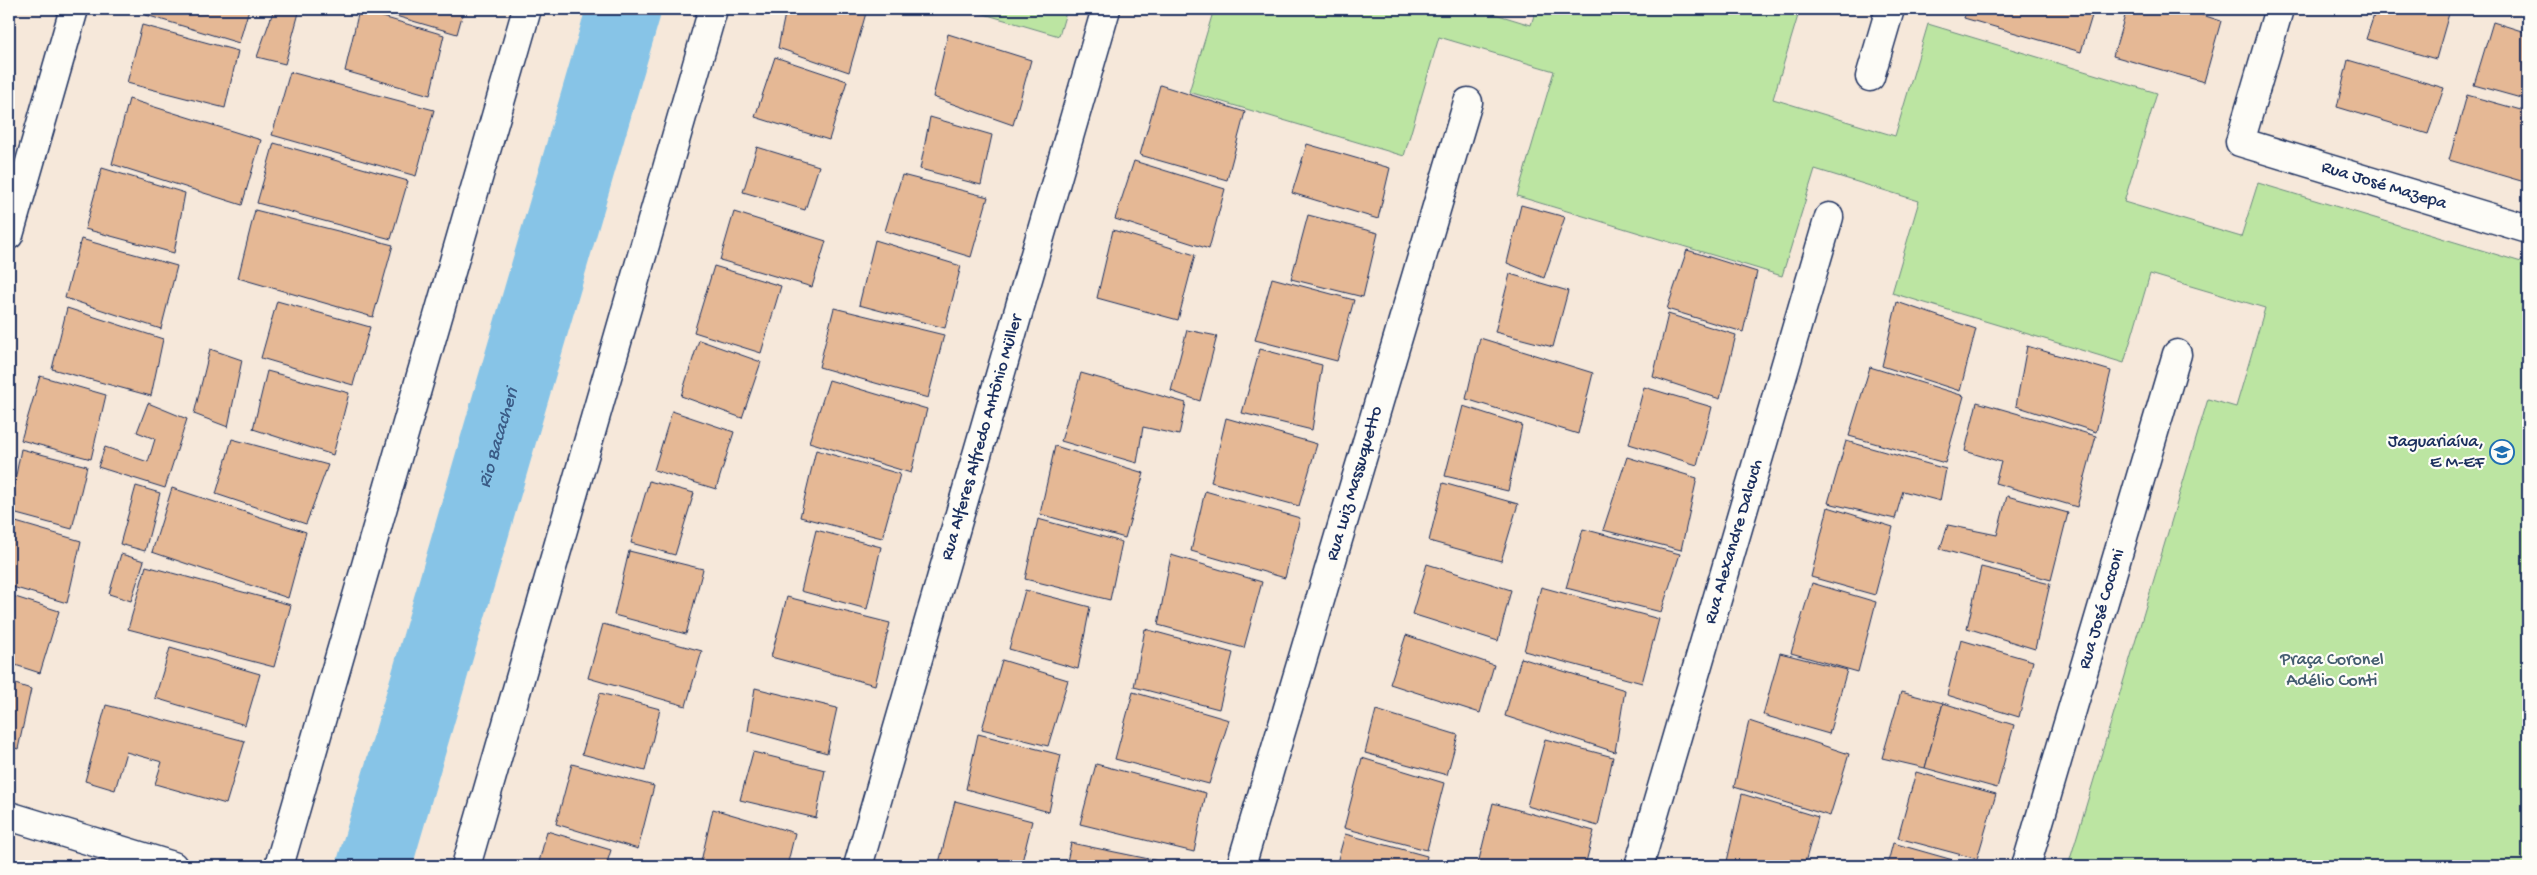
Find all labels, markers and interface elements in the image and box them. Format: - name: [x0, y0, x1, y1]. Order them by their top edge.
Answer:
- street label: Rua José Mazepa: [2319, 157, 2450, 215]
- street label: Rua Alferes Alfredo Antônio Müller: [937, 311, 1028, 563]
- water label: Rio Bacacheri: [473, 383, 525, 491]
- street label: Rua Luiz Massuquetto: [1322, 404, 1388, 563]
- place label: Jaguariaíva, E M-EF: [2388, 432, 2485, 474]
- school or university icon: Jaguariaíva, E M-EF: [2489, 439, 2515, 465]
- street label: Rua Alexandre Dalcuch: [1700, 456, 1768, 626]
- street label: Rua José Cocconi: [2074, 546, 2130, 672]
- park label: Praça Coronel Adélio Conti: [2279, 650, 2384, 692]

